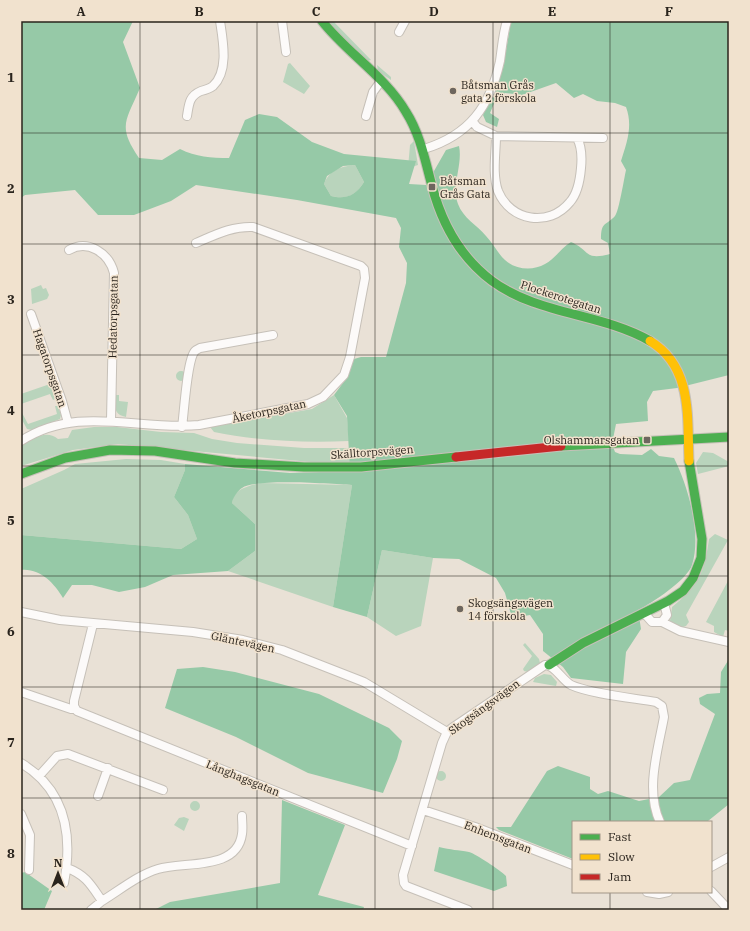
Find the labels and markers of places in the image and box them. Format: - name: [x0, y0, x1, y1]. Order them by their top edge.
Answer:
- place label: Båtsman Grås gata 2 förskola: [461, 78, 536, 105]
- marker: Båtsman Grås gata 2 förskola: [448, 86, 458, 96]
- place label: Båtsman Grås Gata: [440, 174, 491, 201]
- marker: Båtsman Grås Gata: [427, 182, 437, 192]
- place label: Olshammarsgatan: [544, 433, 639, 447]
- marker: Olshammarsgatan: [642, 435, 652, 445]
- place label: Skogsängsvägen 14 förskola: [468, 596, 553, 623]
- marker: Skogsängsvägen 14 förskola: [455, 604, 465, 614]

